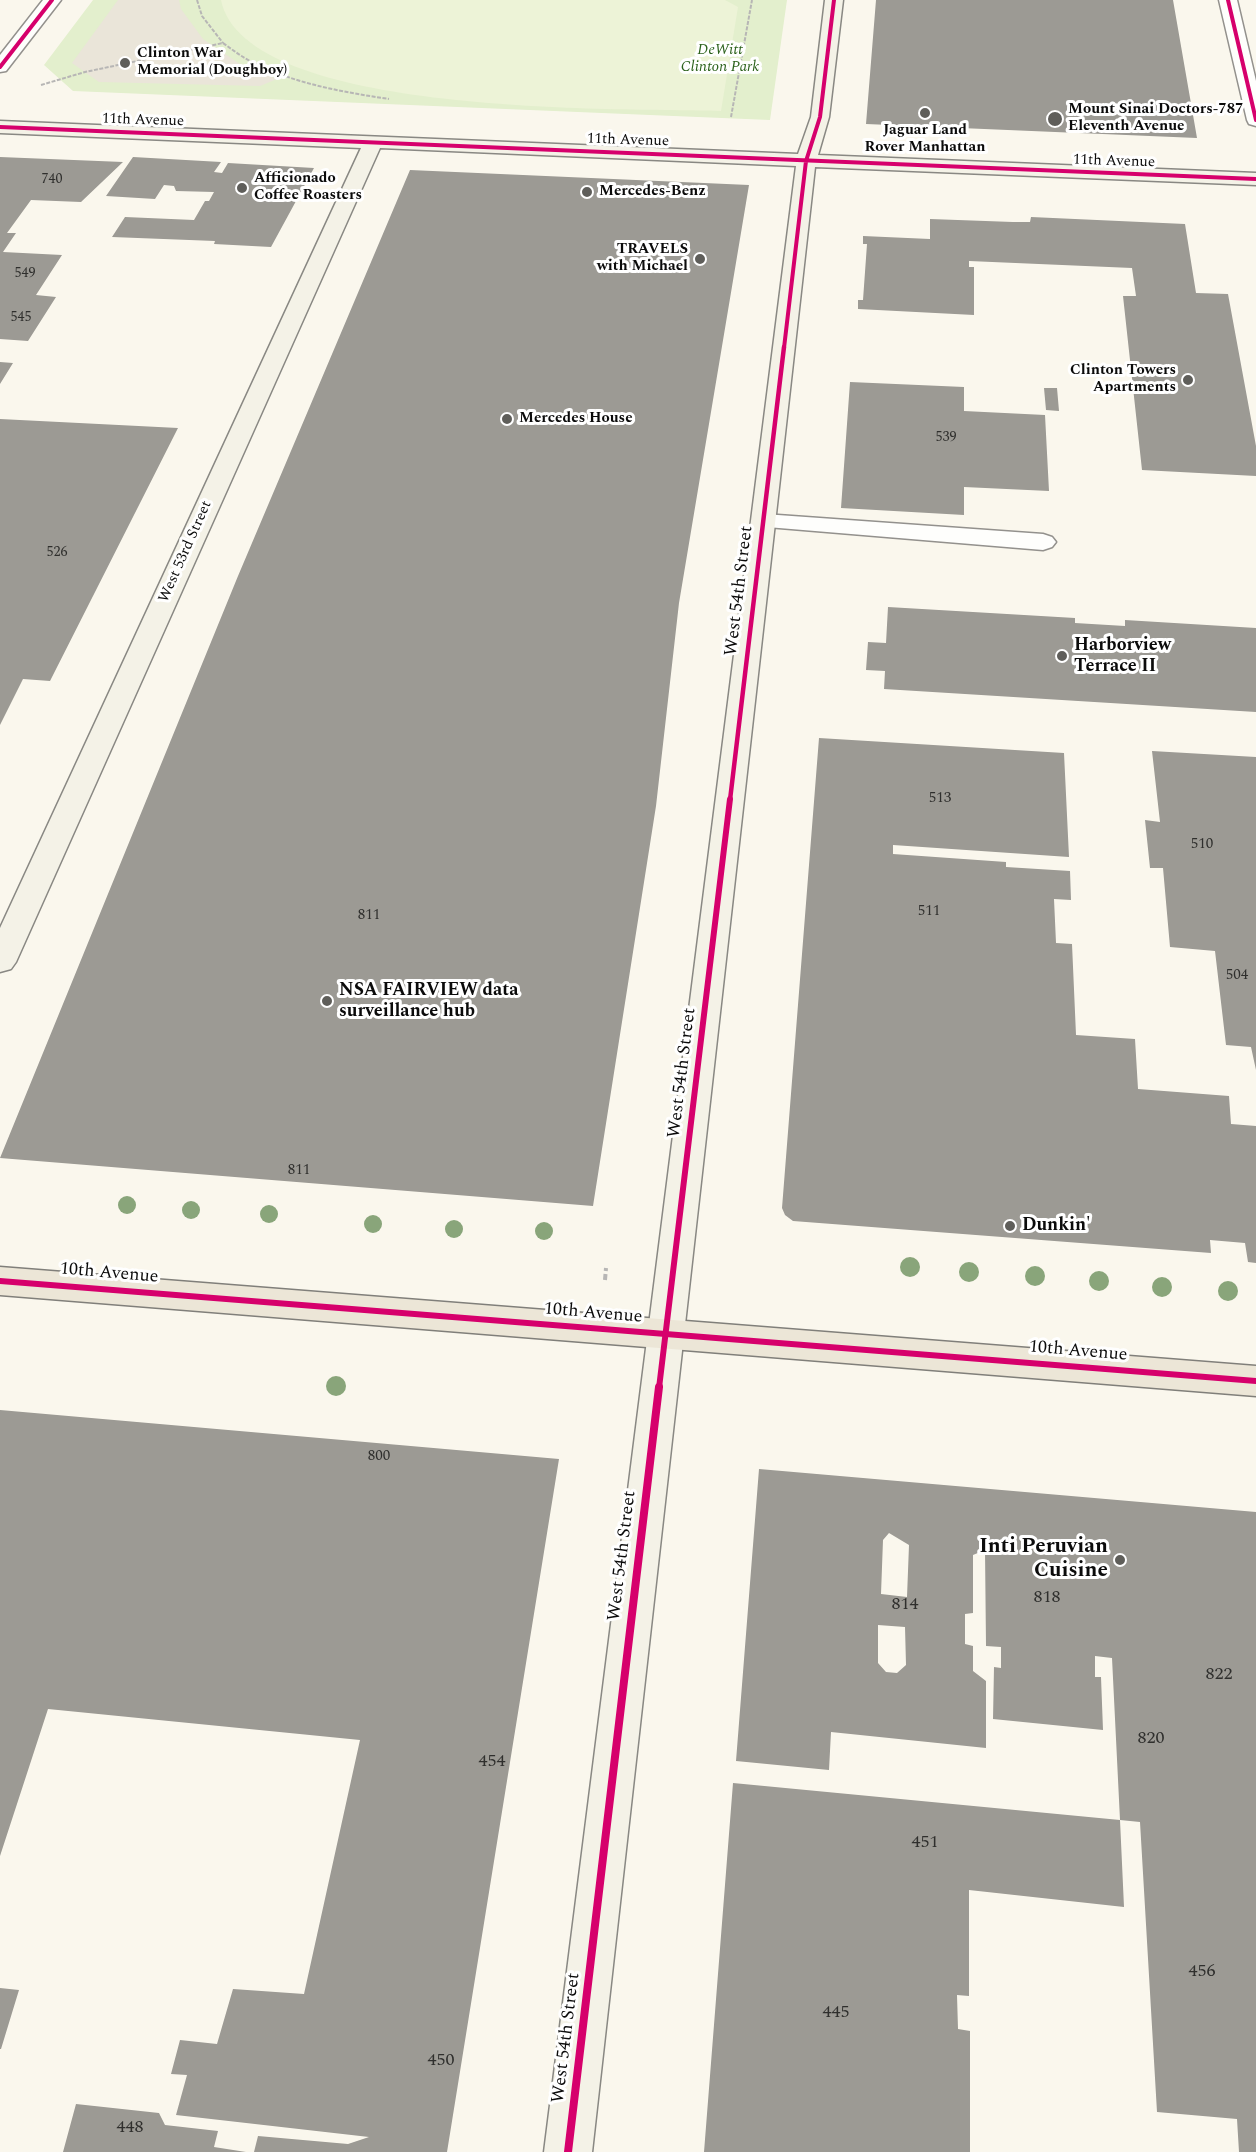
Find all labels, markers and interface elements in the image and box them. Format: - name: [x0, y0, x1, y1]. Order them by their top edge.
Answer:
- park label: DeWitt Clinton Park: [681, 42, 759, 77]
- place label: Clinton War Memorial (Doughboy): [137, 45, 287, 80]
- marker: Clinton War Memorial (Doughboy): [118, 56, 132, 70]
- place label: Mount Sinai Doctors-787 Eleventh Avenue: [1068, 101, 1243, 136]
- marker: Jaguar Land Rover Manhattan: [918, 106, 932, 120]
- marker: Mount Sinai Doctors-787 Eleventh Avenue: [1046, 110, 1064, 128]
- street label: 11th Avenue: [102, 111, 184, 131]
- place label: Jaguar Land Rover Manhattan: [864, 122, 986, 157]
- street label: 11th Avenue: [587, 131, 669, 151]
- street label: 11th Avenue: [1073, 152, 1155, 172]
- place label: Afficionado Coffee Roasters: [254, 170, 362, 205]
- house number: 740: [42, 172, 62, 188]
- marker: Afficionado Coffee Roasters: [235, 181, 249, 195]
- place label: Mercedes-Benz: [599, 183, 706, 201]
- marker: Mercedes-Benz: [580, 185, 594, 199]
- place label: TRAVELS with Michael: [597, 241, 688, 276]
- marker: TRAVELS with Michael: [693, 252, 707, 266]
- house number: 549: [15, 266, 35, 282]
- house number: 545: [11, 310, 31, 326]
- place label: Clinton Towers Apartments: [1070, 362, 1176, 397]
- marker: Clinton Towers Apartments: [1181, 373, 1195, 387]
- place label: Mercedes House: [519, 410, 633, 428]
- marker: Mercedes House: [500, 412, 514, 426]
- house number: 539: [936, 430, 956, 446]
- street label: West 53rd Street: [156, 498, 216, 606]
- street label: West 54th Street: [721, 525, 759, 657]
- house number: 526: [47, 545, 67, 561]
- place label: Harborview Terrace II: [1074, 635, 1171, 678]
- marker: Harborview Terrace II: [1055, 649, 1069, 663]
- house number: 513: [929, 790, 951, 808]
- house number: 510: [1191, 836, 1213, 854]
- house number: 511: [918, 903, 940, 921]
- house number: 811: [358, 907, 380, 925]
- house number: 504: [1226, 967, 1248, 985]
- place label: NSA FAIRVIEW data surveillance hub: [339, 980, 519, 1022]
- marker: NSA FAIRVIEW data surveillance hub: [320, 994, 334, 1008]
- street label: West 54th Street: [664, 1007, 702, 1139]
- house number: 811: [288, 1162, 310, 1180]
- place label: Dunkin': [1022, 1215, 1091, 1237]
- marker: Dunkin': [1003, 1219, 1017, 1233]
- street label: 10th Avenue: [59, 1259, 159, 1289]
- street label: 10th Avenue: [543, 1299, 643, 1329]
- street label: 10th Avenue: [1028, 1337, 1128, 1367]
- house number: 800: [368, 1448, 390, 1466]
- street label: West 54th Street: [604, 1490, 642, 1622]
- place label: Inti Peruvian Cuisine: [979, 1535, 1108, 1585]
- marker: Inti Peruvian Cuisine: [1113, 1553, 1127, 1567]
- house number: 818: [1034, 1587, 1060, 1609]
- house number: 814: [892, 1594, 918, 1616]
- house number: 822: [1206, 1664, 1232, 1686]
- house number: 820: [1138, 1728, 1164, 1750]
- house number: 454: [479, 1751, 505, 1773]
- house number: 451: [912, 1832, 938, 1854]
- house number: 456: [1189, 1961, 1215, 1983]
- street label: West 54th Street: [548, 1972, 586, 2104]
- house number: 445: [823, 2002, 849, 2024]
- house number: 450: [428, 2050, 454, 2072]
- house number: 448: [117, 2117, 143, 2139]

